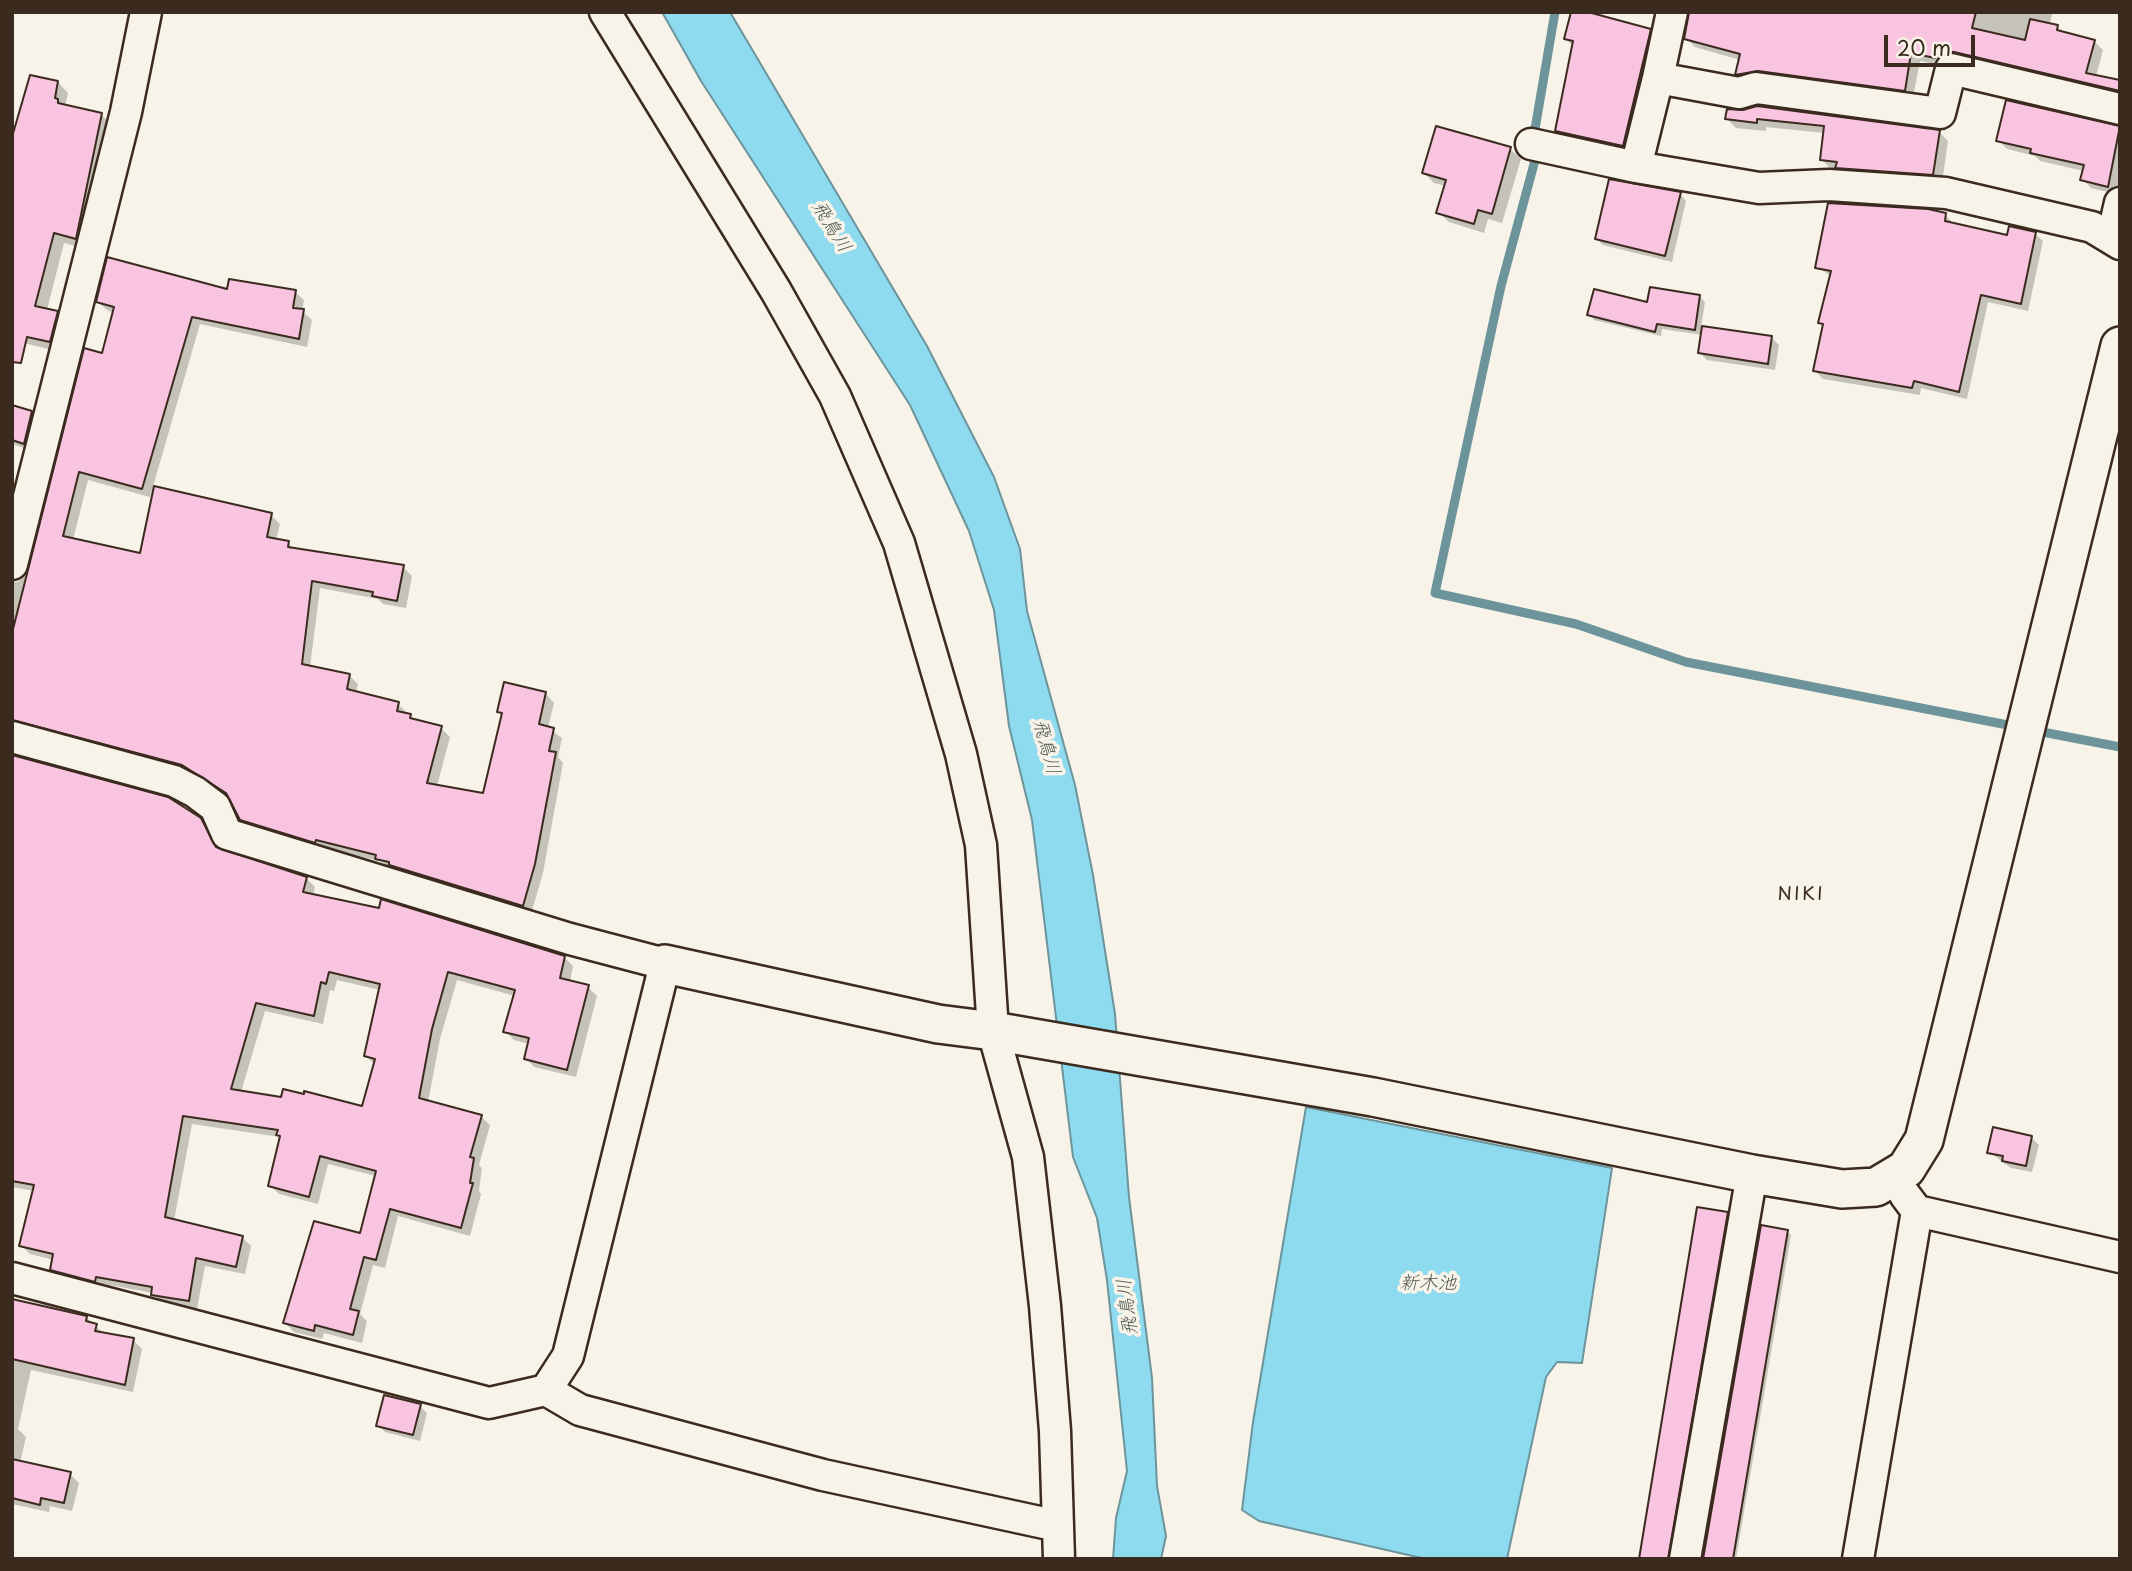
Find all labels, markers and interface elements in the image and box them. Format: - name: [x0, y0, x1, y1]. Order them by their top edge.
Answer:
- scale bar: [1887, 21, 1978, 65]
- text: 20 m: [1897, 31, 1951, 63]
- water label: 飛鳥川: [806, 197, 856, 257]
- water label: 飛鳥川: [1028, 717, 1064, 777]
- district label: NIKI: [1778, 884, 1824, 906]
- water label: 新木池: [1400, 1273, 1456, 1295]
- water label: 飛鳥川: [1113, 1277, 1143, 1337]

